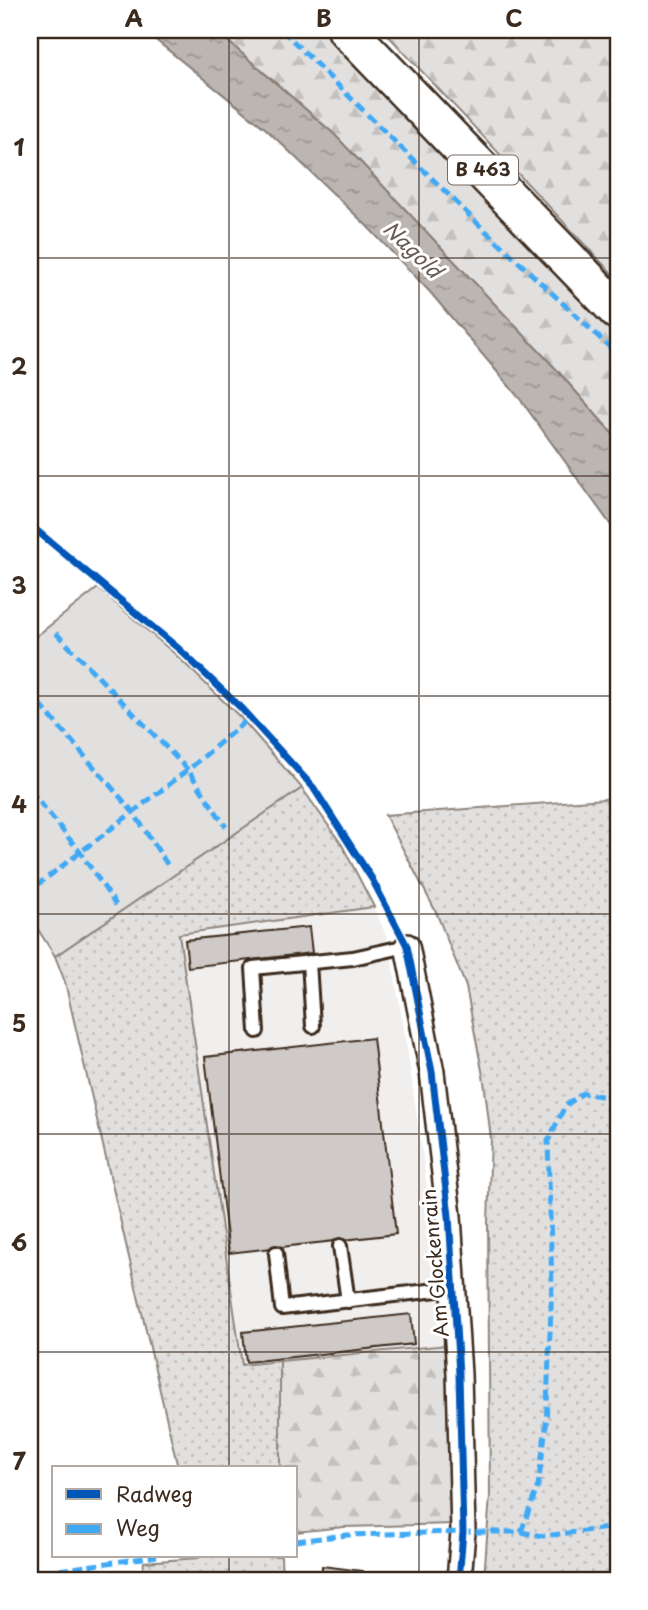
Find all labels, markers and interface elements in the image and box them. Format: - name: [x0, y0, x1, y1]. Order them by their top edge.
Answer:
- text: A: [125, 0, 143, 35]
- text: B: [316, 0, 332, 35]
- text: C: [505, 0, 523, 35]
- text: 1: [14, 129, 25, 164]
- road number: B 463: [448, 155, 518, 184]
- water label: Nagold: [377, 212, 453, 287]
- text: 2: [11, 348, 27, 383]
- text: 3: [11, 567, 27, 602]
- text: 4: [11, 786, 27, 821]
- text: 5: [12, 1005, 26, 1040]
- street label: Am Glockenrain: [414, 1188, 454, 1338]
- text: 6: [11, 1224, 27, 1259]
- text: 7: [12, 1443, 26, 1478]
- legend: [52, 1466, 298, 1558]
- text: Radweg: [116, 1477, 193, 1509]
- text: Weg: [116, 1511, 160, 1543]

